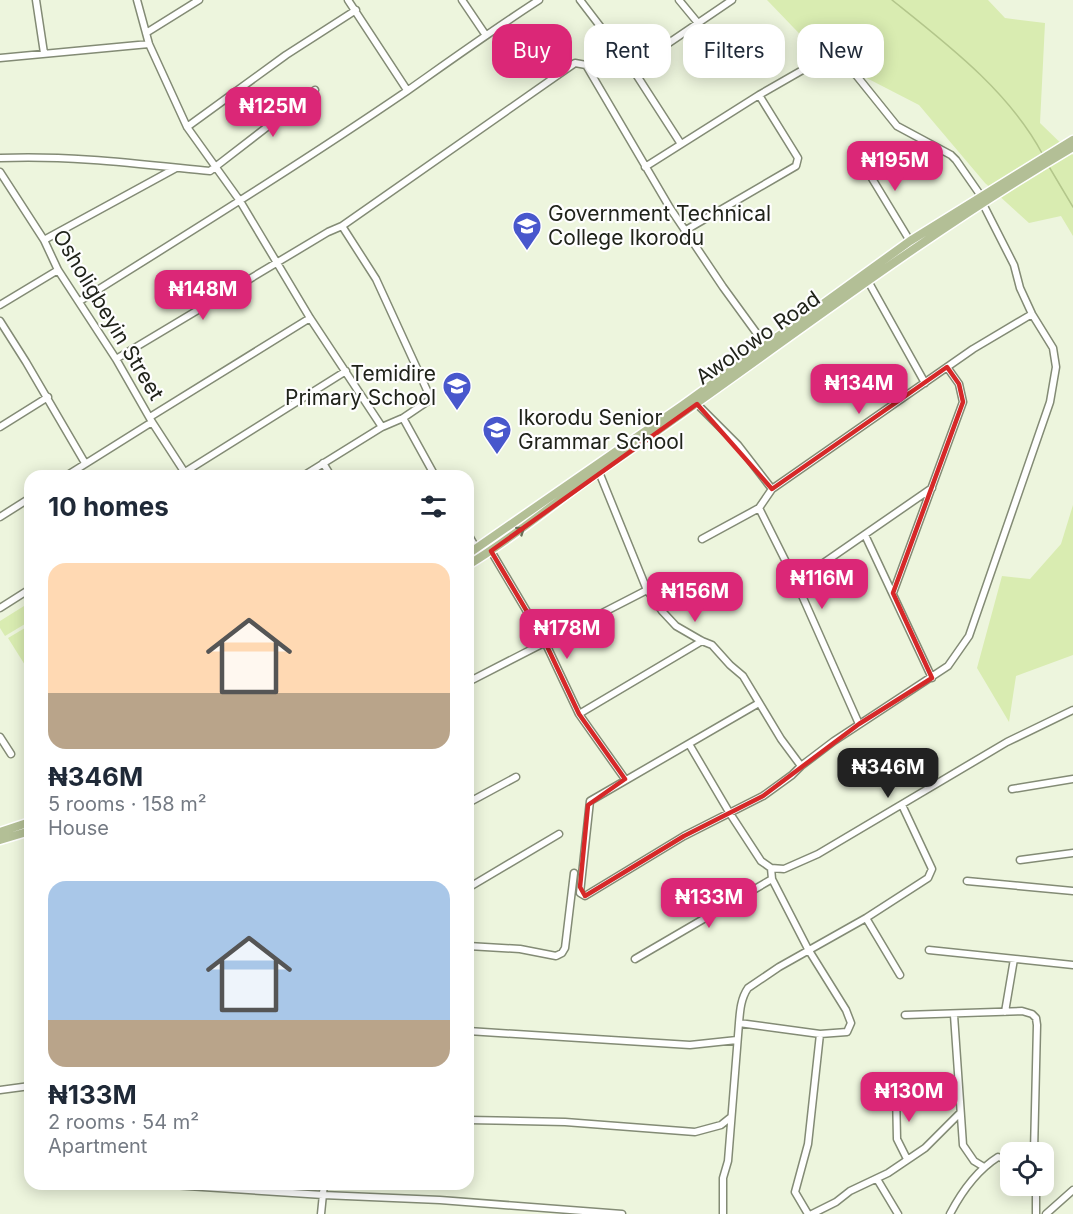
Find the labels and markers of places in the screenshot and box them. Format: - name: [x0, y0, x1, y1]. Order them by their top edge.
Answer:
- pin: ₦125M: [231, 87, 315, 138]
- pin: ₦195M: [853, 141, 937, 192]
- place label: Government Technical College Ikorodu: [548, 201, 771, 250]
- school or university icon: Government Technical College Ikorodu: [511, 210, 543, 252]
- pin: ₦148M: [161, 270, 245, 321]
- place label: Temidire Primary School: [285, 361, 436, 410]
- pin: ₦134M: [817, 364, 901, 415]
- school or university icon: Temidire Primary School: [441, 370, 473, 412]
- place label: Ikorodu Senior Grammar School: [518, 405, 684, 454]
- school or university icon: Ikorodu Senior Grammar School: [481, 414, 513, 456]
- pin: ₦116M: [780, 559, 864, 610]
- pin: ₦156M: [653, 572, 737, 623]
- pin: ₦178M: [525, 609, 609, 660]
- pin: ₦346M: [846, 748, 930, 799]
- pin: ₦133M: [667, 878, 751, 929]
- pin: ₦130M: [867, 1072, 951, 1123]

